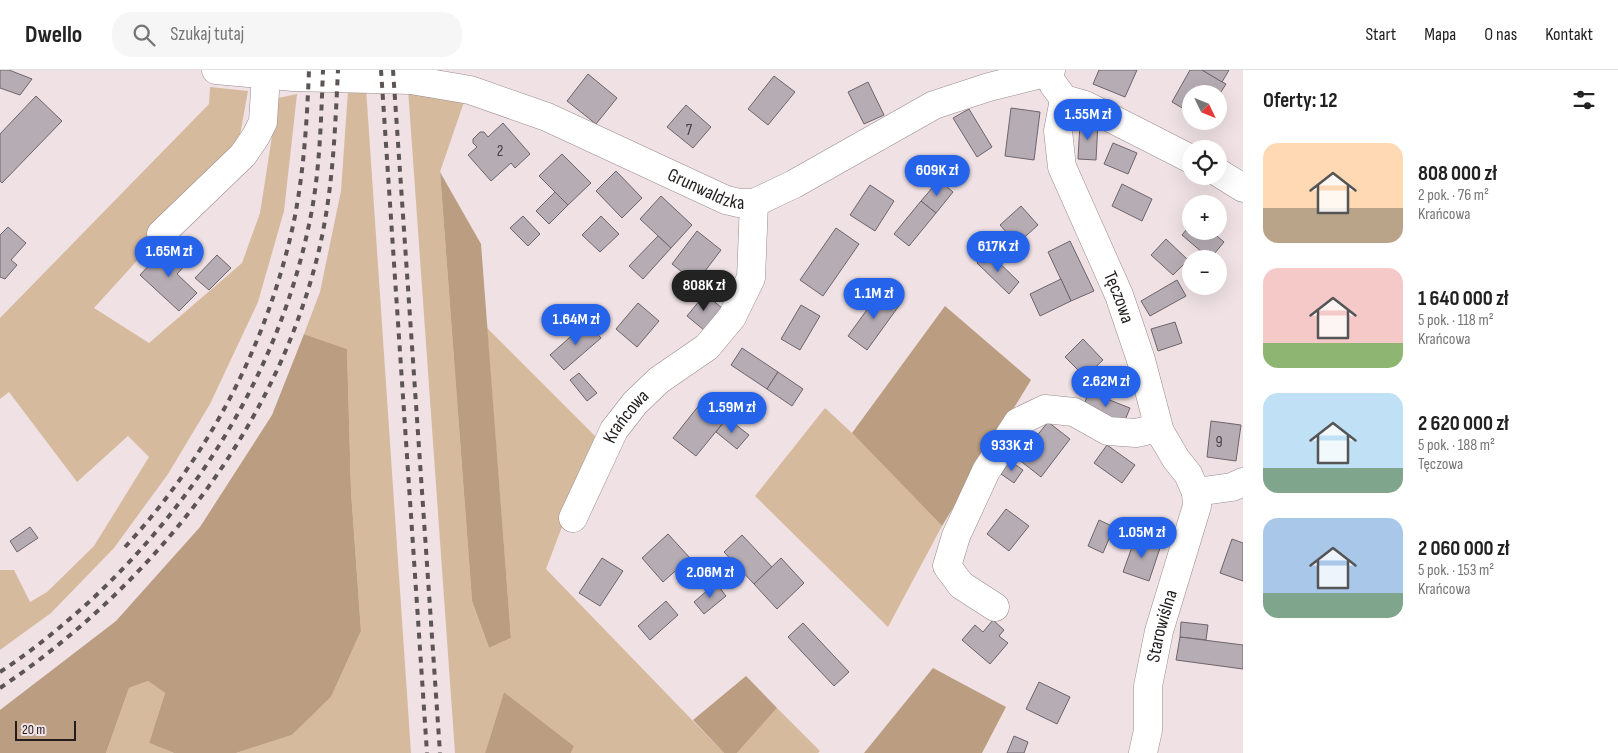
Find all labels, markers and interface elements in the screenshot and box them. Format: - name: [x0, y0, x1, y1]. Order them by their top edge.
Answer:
- search box: [112, 12, 462, 57]
- text: Dwello: [25, 20, 82, 49]
- icon: search: [130, 21, 158, 49]
- text: Szukaj tutaj: [170, 23, 244, 46]
- text: Start: [1365, 24, 1396, 45]
- text: Mapa: [1424, 24, 1456, 45]
- text: O nas: [1484, 24, 1517, 45]
- text: Kontakt: [1545, 24, 1593, 45]
- north arrow: [1182, 85, 1228, 130]
- map controls: [1182, 85, 1227, 295]
- icon: filters: [1570, 86, 1598, 114]
- text: Oferty: 12: [1263, 88, 1337, 113]
- pin: 1.55M zł: [1036, 98, 1140, 141]
- text: 1.55M zł: [1065, 105, 1111, 124]
- house number: 7: [686, 121, 693, 140]
- button: locate: [1182, 140, 1227, 185]
- house number: 2: [497, 142, 503, 161]
- pin: 609K zł: [891, 154, 983, 197]
- text: 609K zł: [916, 161, 958, 180]
- text: 808 000 zł: [1418, 161, 1497, 186]
- street label: Grunwaldzka: [664, 163, 744, 215]
- icon: home: [1303, 163, 1363, 223]
- text: 2 pok. · 76 m²: [1418, 186, 1489, 205]
- button: +: [1182, 195, 1227, 240]
- text: Krańcowa: [1418, 205, 1470, 224]
- pin: 617K zł: [952, 230, 1044, 273]
- pin: 1.65M zł: [117, 236, 221, 278]
- text: 617K zł: [978, 237, 1018, 256]
- text: 1.65M zł: [146, 242, 192, 261]
- button: −: [1182, 250, 1227, 295]
- street label: Tęczowa: [1098, 268, 1139, 326]
- pin: 808K zł: [658, 270, 750, 312]
- text: 808K zł: [683, 276, 725, 295]
- pin: 1.1M zł: [828, 278, 920, 320]
- text: 1.1M zł: [855, 284, 893, 303]
- text: 1 640 000 zł: [1418, 286, 1508, 311]
- icon: home: [1303, 288, 1363, 348]
- pin: 1.64M zł: [524, 304, 628, 346]
- text: 1.64M zł: [552, 310, 600, 329]
- text: 5 pok. · 118 m²: [1418, 311, 1494, 330]
- text: Krańcowa: [1418, 330, 1470, 349]
- pin: 2.62M zł: [1054, 366, 1158, 408]
- text: 2.62M zł: [1082, 372, 1130, 391]
- street label: Krańcowa: [598, 384, 654, 447]
- pin: 1.59M zł: [680, 392, 784, 434]
- text: 1.59M zł: [709, 398, 755, 417]
- text: 2 620 000 zł: [1418, 411, 1509, 436]
- icon: home: [1303, 413, 1363, 473]
- pin: 933K zł: [966, 430, 1058, 472]
- house number: 9: [1215, 433, 1223, 452]
- text: 933K zł: [991, 436, 1033, 455]
- text: 5 pok. · 188 m²: [1418, 436, 1495, 455]
- text: Tęczowa: [1418, 455, 1463, 474]
- pin: 1.05M zł: [1090, 516, 1194, 559]
- text: 1.05M zł: [1119, 523, 1165, 542]
- text: 2 060 000 zł: [1418, 536, 1509, 561]
- icon: home: [1303, 538, 1363, 598]
- pin: 2.06M zł: [658, 556, 762, 599]
- text: 5 pok. · 153 m²: [1418, 561, 1494, 580]
- text: 2.06M zł: [686, 563, 734, 582]
- text: Krańcowa: [1418, 580, 1470, 599]
- street label: Starowiślna: [1142, 587, 1182, 664]
- scale bar: [15, 718, 76, 741]
- text: 20 m: [22, 721, 45, 738]

